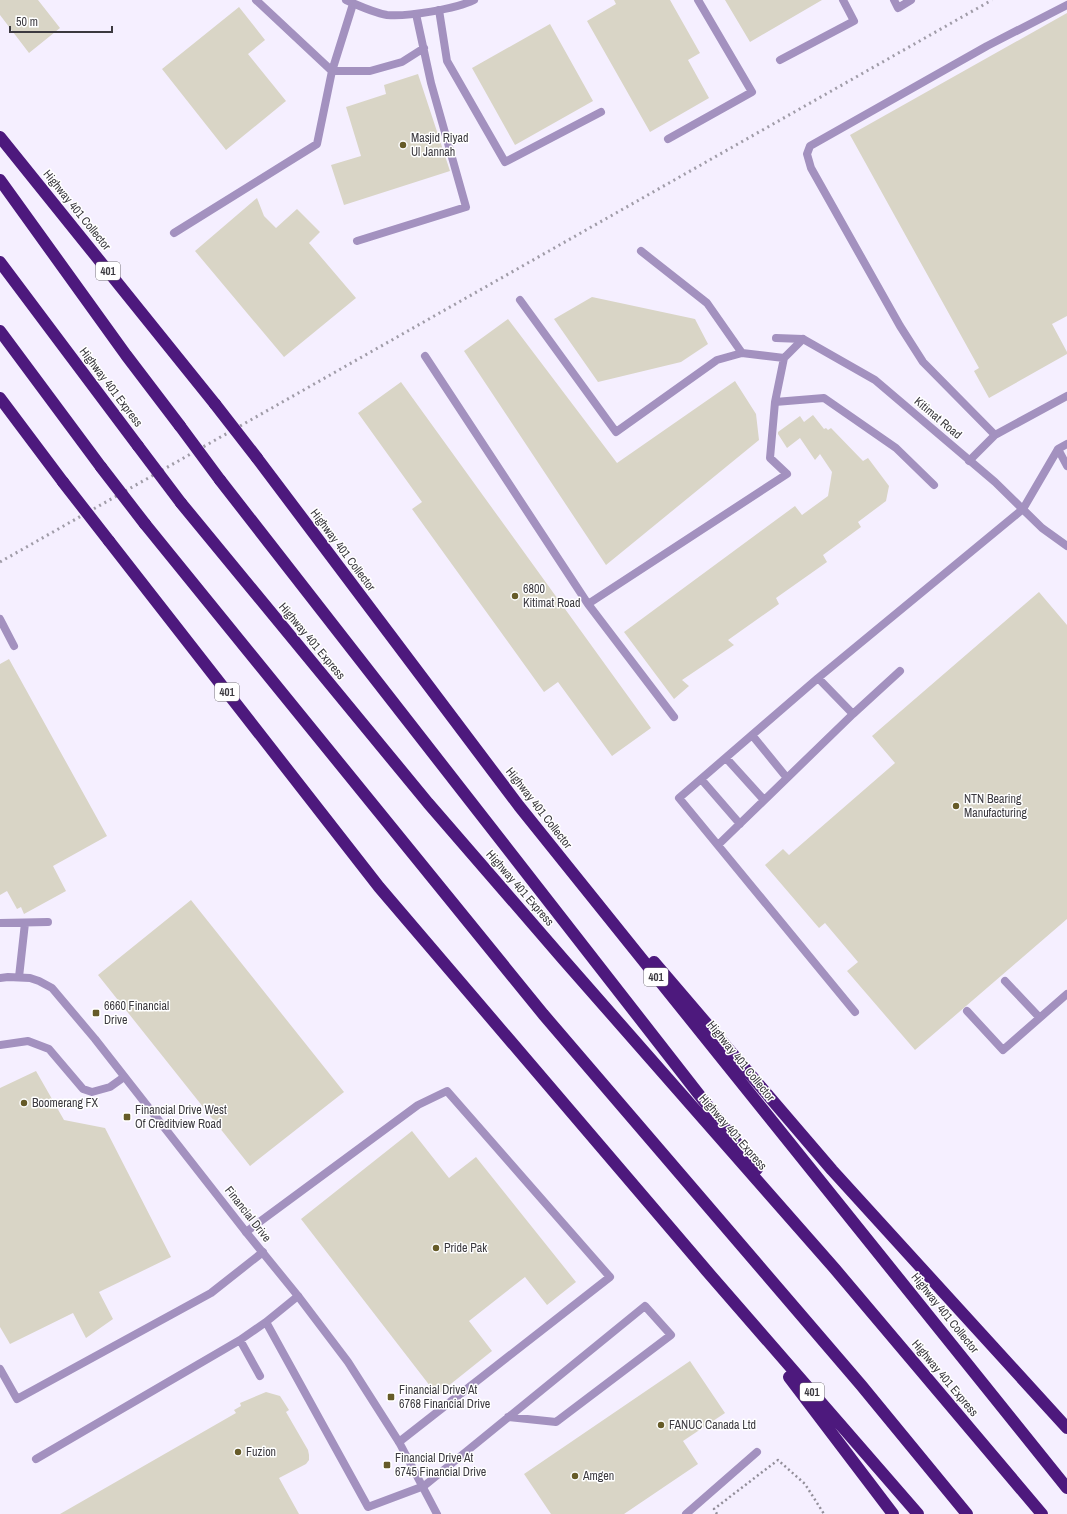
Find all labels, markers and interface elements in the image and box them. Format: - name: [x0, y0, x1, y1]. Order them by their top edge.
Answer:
- scale bar: [10, 8, 112, 34]
- text: 50 m: [16, 14, 38, 30]
- place label: Masjid Riyad Ul Jannah: [411, 130, 468, 160]
- marker: Masjid Riyad Ul Jannah: [398, 140, 408, 150]
- street label: Highway 401 Collector: [40, 166, 115, 254]
- road number: 401: [96, 262, 120, 280]
- street label: Highway 401 Express: [76, 344, 146, 430]
- street label: Kitimat Road: [911, 393, 965, 443]
- street label: Highway 401 Collector: [307, 506, 380, 595]
- place label: 6800 Kitimat Road: [523, 581, 580, 611]
- marker: 6800 Kitimat Road: [510, 591, 520, 601]
- street label: Highway 401 Express: [275, 599, 349, 683]
- road number: 401: [215, 683, 239, 701]
- street label: Highway 401 Collector: [502, 764, 576, 852]
- place label: NTN Bearing Manufacturing: [964, 791, 1027, 821]
- marker: NTN Bearing Manufacturing: [951, 801, 961, 811]
- street label: Highway 401 Express: [483, 847, 557, 929]
- road number: 401: [644, 968, 668, 986]
- place label: 6660 Financial Drive: [104, 998, 169, 1028]
- marker: 6660 Financial Drive: [91, 1008, 101, 1018]
- street label: Highway 401 Collector: [704, 1017, 779, 1105]
- street label: Highway 401 Express: [696, 1091, 770, 1173]
- place label: Boomerang FX: [32, 1095, 99, 1111]
- marker: Boomerang FX: [19, 1098, 29, 1108]
- place label: Financial Drive West Of Creditview Road: [135, 1102, 227, 1132]
- marker: Financial Drive West Of Creditview Road: [122, 1112, 132, 1122]
- street label: Financial Drive: [221, 1183, 275, 1245]
- place label: Pride Pak: [444, 1240, 487, 1256]
- marker: Pride Pak: [431, 1243, 441, 1253]
- street label: Highway 401 Collector: [908, 1269, 983, 1357]
- street label: Highway 401 Express: [908, 1336, 982, 1420]
- place label: Financial Drive At 6768 Financial Drive: [399, 1382, 490, 1412]
- road number: 401: [800, 1383, 824, 1401]
- marker: Financial Drive At 6768 Financial Drive: [386, 1392, 396, 1402]
- place label: FANUC Canada Ltd: [669, 1417, 756, 1433]
- marker: FANUC Canada Ltd: [656, 1420, 666, 1430]
- place label: Fuzion: [246, 1444, 276, 1460]
- marker: Fuzion: [233, 1447, 243, 1457]
- place label: Financial Drive At 6745 Financial Drive: [395, 1450, 486, 1480]
- marker: Financial Drive At 6745 Financial Drive: [382, 1460, 392, 1470]
- place label: Amgen: [582, 1468, 614, 1484]
- marker: Amgen: [570, 1471, 580, 1481]

